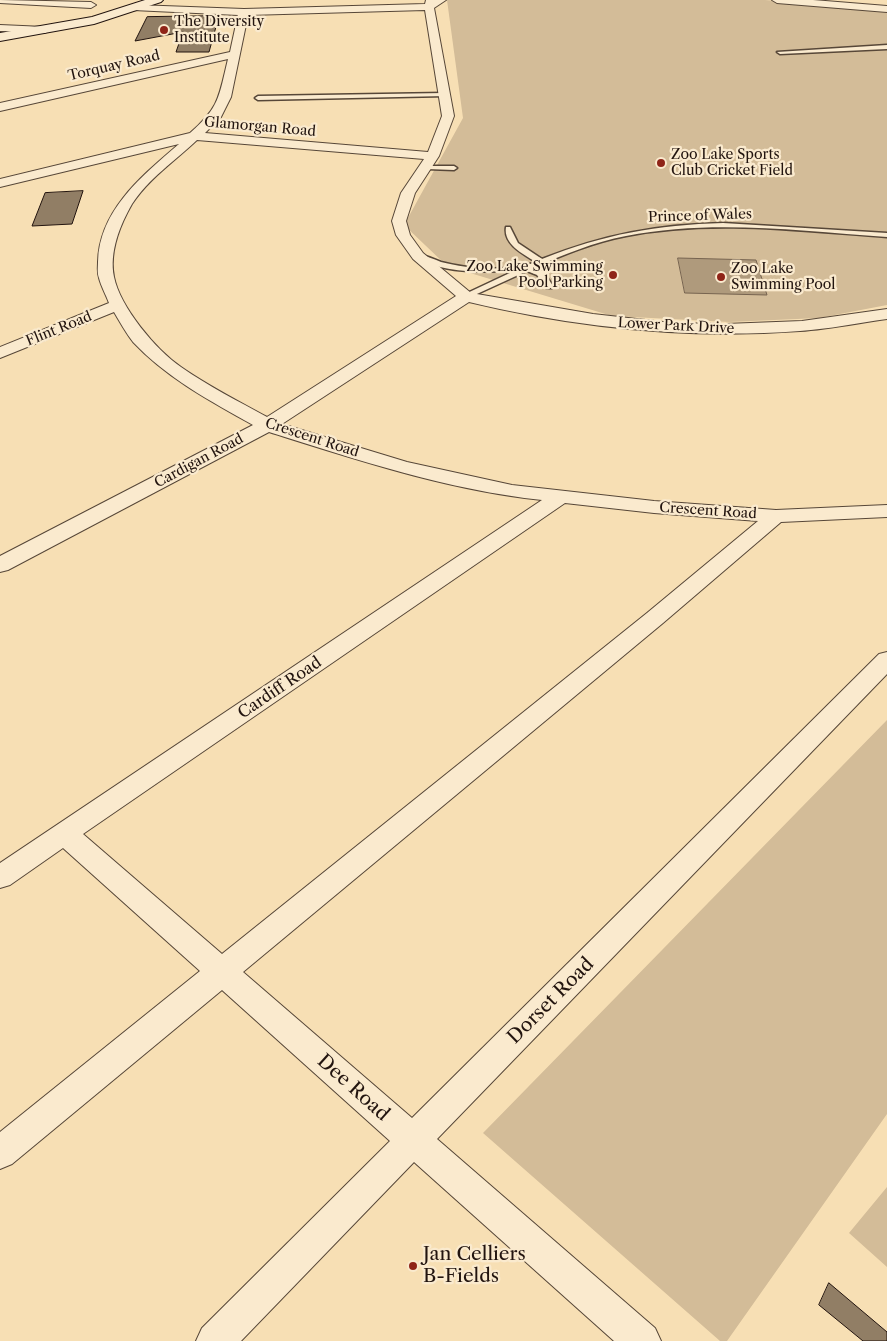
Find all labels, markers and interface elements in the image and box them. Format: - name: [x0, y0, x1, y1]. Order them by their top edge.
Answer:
- place label: The Diversity Institute: [174, 14, 264, 46]
- marker: The Diversity Institute: [158, 24, 170, 36]
- street label: Torquay Road: [66, 47, 162, 85]
- street label: Glamorgan Road: [203, 114, 317, 140]
- place label: Zoo Lake Sports Club Cricket Field: [671, 147, 793, 180]
- marker: Zoo Lake Sports Club Cricket Field: [655, 157, 667, 169]
- street label: Prince of Wales: [648, 206, 752, 226]
- place label: Zoo Lake Swimming Pool Parking: [466, 259, 603, 292]
- place label: Zoo Lake Swimming Pool: [731, 261, 836, 294]
- marker: Zoo Lake Swimming Pool Parking: [607, 269, 619, 281]
- marker: Zoo Lake Swimming Pool: [715, 271, 727, 283]
- street label: Flint Road: [24, 308, 94, 350]
- street label: Lower Park Drive: [617, 315, 735, 337]
- street label: Crescent Road: [263, 415, 361, 461]
- street label: Cardigan Road: [152, 430, 246, 492]
- street label: Crescent Road: [659, 499, 757, 523]
- street label: Cardiff Road: [235, 653, 325, 723]
- street label: Dorset Road: [503, 953, 599, 1049]
- street label: Dee Road: [312, 1050, 394, 1126]
- place label: Jan Celliers B-Fields: [423, 1244, 526, 1288]
- marker: Jan Celliers B-Fields: [407, 1260, 419, 1272]

